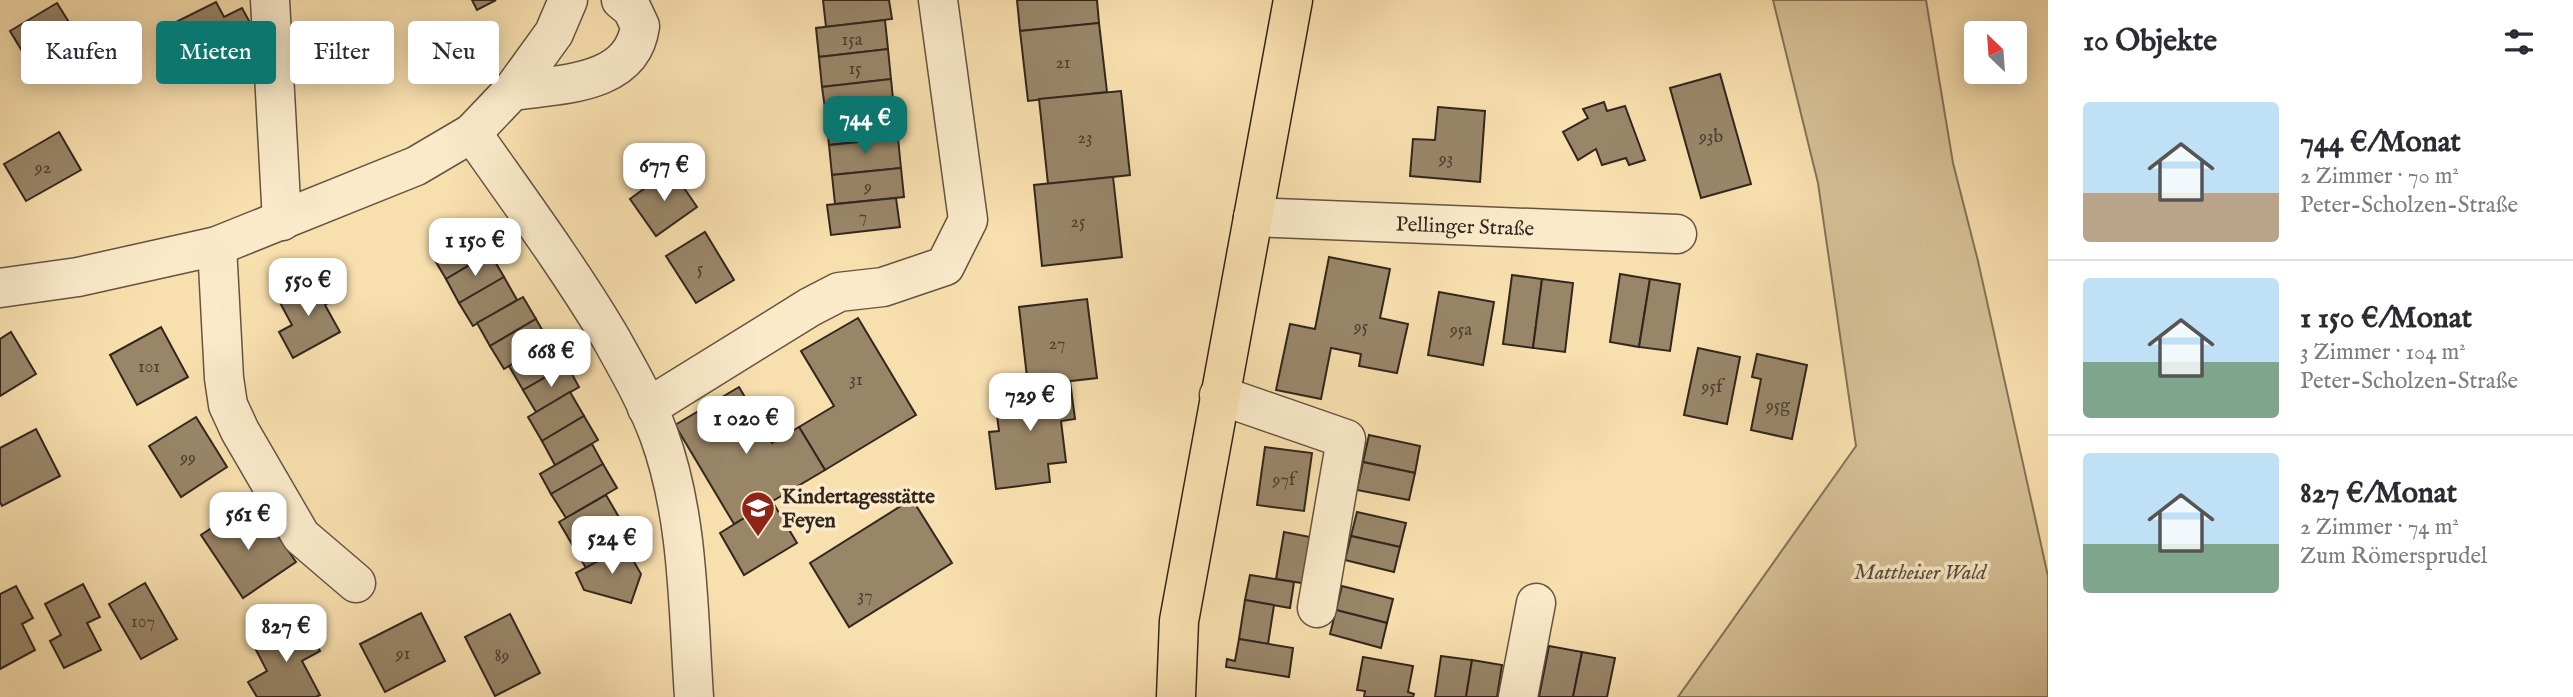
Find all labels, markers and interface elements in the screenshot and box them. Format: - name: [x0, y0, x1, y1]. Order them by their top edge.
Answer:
- chip: Kaufen: [21, 21, 142, 84]
- chip: Mieten: [156, 21, 276, 84]
- chip: Filter: [290, 21, 394, 84]
- chip: Neu: [408, 21, 499, 84]
- north arrow: [1964, 21, 2026, 84]
- map controls: [1964, 21, 2027, 84]
- text: 10 Objekte: [2083, 23, 2217, 61]
- icon: filters: [2500, 23, 2538, 61]
- house number: 15a: [841, 29, 863, 52]
- house number: 21: [1055, 52, 1071, 75]
- house number: 15: [848, 58, 862, 81]
- pin: 744 €: [816, 96, 914, 156]
- text: 744 €: [839, 104, 891, 133]
- text: 744 €/Monat: [2300, 124, 2461, 162]
- house number: 93b: [1698, 126, 1723, 149]
- house number: 23: [1077, 127, 1093, 150]
- icon: home: [2139, 130, 2223, 214]
- pin: 677 €: [615, 144, 713, 203]
- house number: 93: [1438, 148, 1453, 171]
- text: 677 €: [639, 151, 689, 180]
- house number: 92: [34, 157, 51, 180]
- text: 2 Zimmer · 70 m²: [2300, 162, 2459, 191]
- house number: 9: [863, 176, 872, 199]
- text: Peter-Scholzen-Straße: [2300, 191, 2518, 220]
- house number: 7: [859, 206, 867, 229]
- house number: 25: [1071, 211, 1086, 234]
- street label: Pellinger Straße: [1395, 212, 1535, 243]
- pin: 1 150 €: [410, 218, 540, 278]
- text: 1 150 €: [445, 226, 505, 255]
- pin: 550 €: [259, 258, 357, 318]
- house number: 5: [697, 258, 704, 281]
- text: 550 €: [285, 266, 331, 295]
- text: 1 150 €/Monat: [2300, 300, 2472, 338]
- icon: home: [2139, 306, 2223, 390]
- house number: 95: [1353, 316, 1369, 339]
- house number: 95a: [1449, 319, 1472, 342]
- pin: 668 €: [502, 330, 600, 389]
- house number: 27: [1049, 333, 1065, 356]
- text: 668 €: [528, 337, 574, 366]
- text: 3 Zimmer · 104 m²: [2300, 338, 2466, 367]
- house number: 101: [138, 356, 160, 379]
- text: Peter-Scholzen-Straße: [2300, 367, 2518, 396]
- house number: 31: [849, 369, 863, 392]
- pin: 729 €: [981, 374, 1079, 433]
- house number: 95f: [1701, 376, 1726, 399]
- text: 729 €: [1005, 381, 1055, 410]
- house number: 95g: [1765, 395, 1790, 418]
- pin: 1 020 €: [681, 396, 811, 456]
- text: 1 020 €: [713, 404, 779, 433]
- house number: 99: [179, 447, 196, 470]
- house number: 97f: [1272, 469, 1299, 492]
- text: 827 €/Monat: [2300, 475, 2457, 513]
- icon: home: [2139, 481, 2223, 565]
- place label: Kindertagesstätte Feyen: [782, 484, 935, 535]
- school or university icon: Kindertagesstätte Feyen: [739, 489, 777, 538]
- pin: 561 €: [199, 492, 297, 552]
- text: 561 €: [226, 500, 270, 529]
- text: 2 Zimmer · 74 m²: [2300, 513, 2459, 542]
- pin: 524 €: [563, 516, 661, 576]
- text: 524 €: [588, 524, 636, 553]
- text: Zum Römersprudel: [2300, 542, 2487, 571]
- park label: Mattheiser Wald: [1854, 560, 1988, 587]
- house number: 37: [857, 585, 873, 608]
- pin: 827 €: [237, 604, 335, 664]
- house number: 107: [131, 611, 155, 634]
- text: 827 €: [262, 612, 310, 641]
- house number: 91: [395, 643, 410, 666]
- house number: 89: [495, 645, 509, 668]

